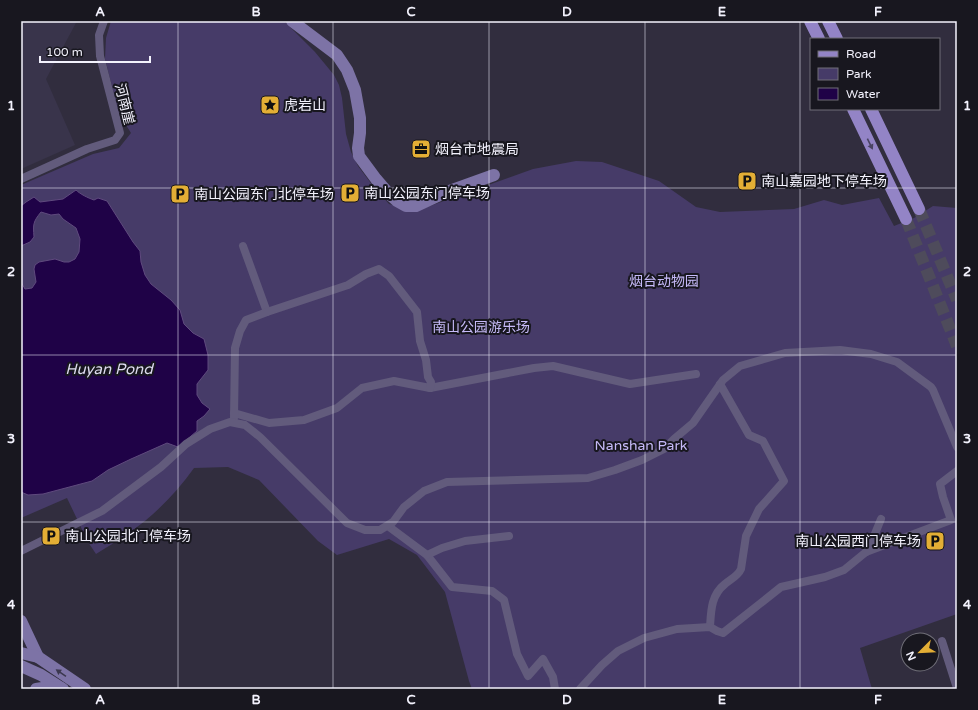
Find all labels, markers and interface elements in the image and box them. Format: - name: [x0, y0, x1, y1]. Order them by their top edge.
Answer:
- text: A: [95, 4, 105, 20]
- text: B: [251, 4, 261, 20]
- text: C: [406, 4, 416, 20]
- text: D: [562, 4, 572, 20]
- text: E: [718, 4, 726, 20]
- text: F: [874, 4, 882, 20]
- scale bar: [40, 38, 150, 64]
- legend: [810, 38, 940, 110]
- text: 100 m: [46, 45, 83, 59]
- text: Road: [846, 47, 876, 61]
- text: Park: [846, 67, 872, 81]
- street label: 河南崖: [111, 82, 138, 127]
- text: Water: [846, 87, 881, 101]
- place icon: 虎岩山: [259, 94, 281, 116]
- place label: 虎岩山: [284, 97, 326, 114]
- text: 1: [7, 98, 15, 114]
- text: 1: [963, 98, 971, 114]
- office icon: 烟台市地震局: [410, 138, 432, 160]
- one-way arrow: [867, 138, 873, 150]
- place label: 烟台市地震局: [435, 141, 519, 158]
- parking icon: 南山嘉园地下停车场: [736, 170, 758, 192]
- place label: 南山嘉园地下停车场: [761, 173, 887, 190]
- parking icon: 南山公园东门停车场: [339, 182, 361, 204]
- parking icon: 南山公园东门北停车场: [169, 183, 191, 205]
- place label: 南山公园东门停车场: [364, 185, 490, 202]
- place label: 南山公园东门北停车场: [194, 186, 334, 203]
- text: 2: [7, 264, 15, 280]
- text: 2: [963, 264, 971, 280]
- park label: 烟台动物园: [629, 273, 699, 290]
- park label: 南山公园游乐场: [432, 319, 530, 336]
- water label: Huyan Pond: [65, 360, 154, 378]
- text: 3: [7, 431, 15, 447]
- text: 3: [963, 431, 971, 447]
- park label: Nanshan Park: [595, 437, 688, 454]
- parking icon: 南山公园北门停车场: [40, 525, 62, 547]
- place label: 南山公园北门停车场: [65, 528, 191, 545]
- parking icon: 南山公园西门停车场: [924, 530, 946, 552]
- place label: 南山公园西门停车场: [795, 533, 921, 550]
- text: 4: [7, 597, 16, 613]
- text: 4: [963, 597, 972, 613]
- north arrow: [900, 632, 940, 672]
- text: N: [904, 649, 919, 663]
- one-way arrow: [56, 669, 67, 677]
- text: A: [95, 692, 105, 708]
- text: B: [251, 692, 261, 708]
- text: C: [406, 692, 416, 708]
- text: D: [562, 692, 572, 708]
- text: E: [718, 692, 726, 708]
- text: F: [874, 692, 882, 708]

